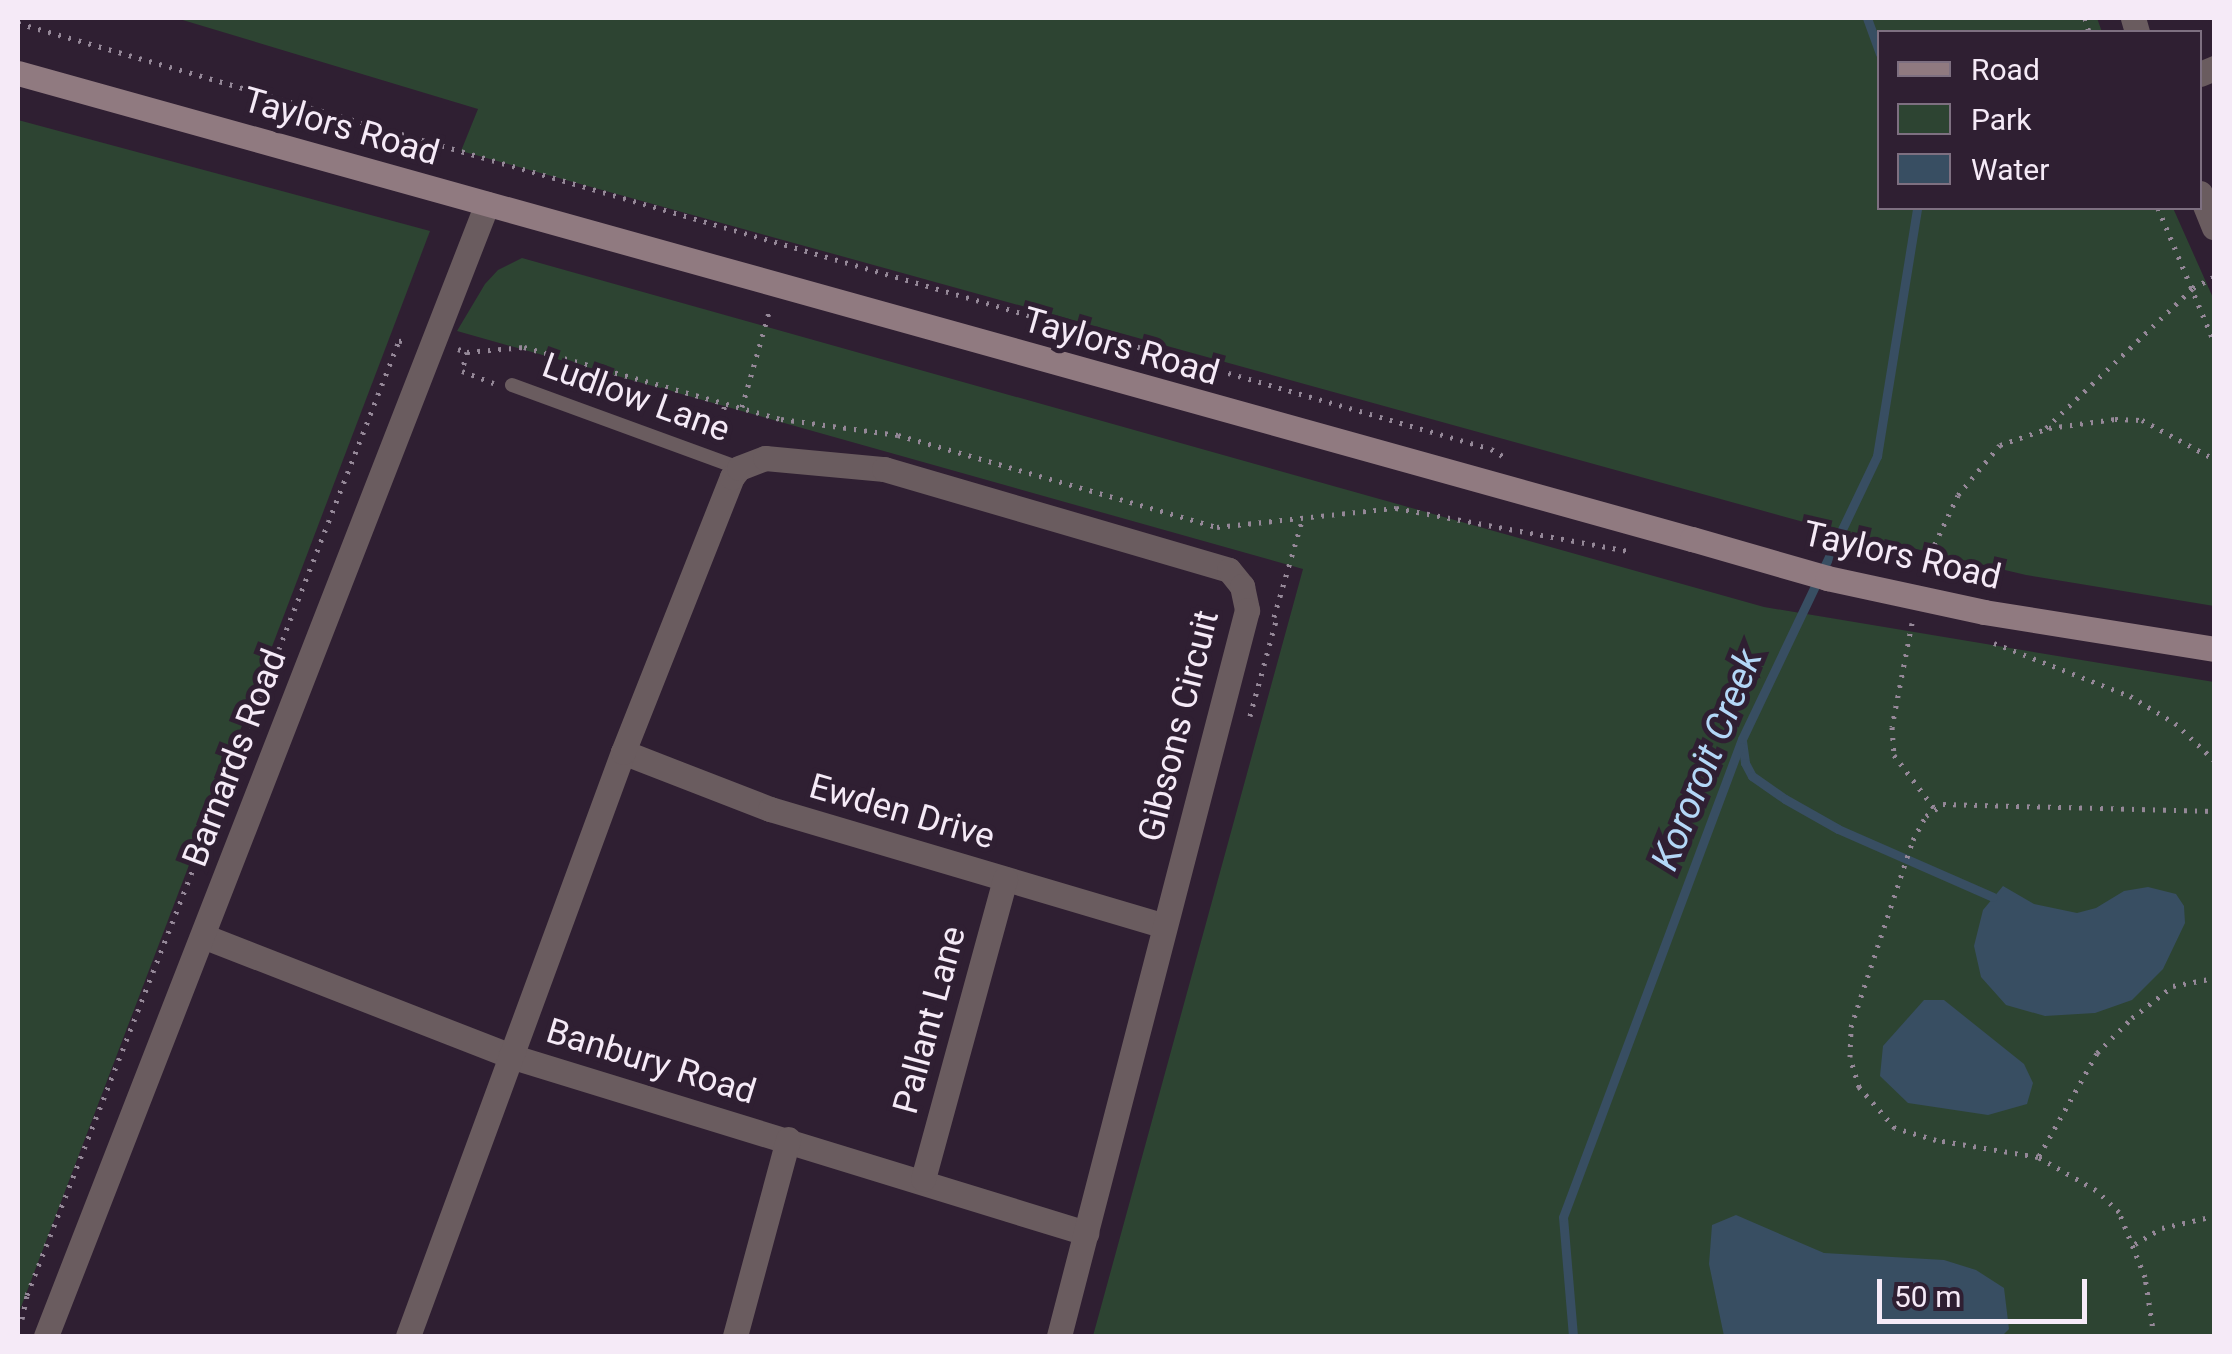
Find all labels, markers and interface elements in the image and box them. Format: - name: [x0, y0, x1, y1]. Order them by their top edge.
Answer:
- legend: [1877, 30, 2202, 210]
- text: Road: [1971, 52, 2040, 87]
- street label: Taylors Road: [238, 79, 444, 175]
- text: Park: [1971, 102, 2031, 137]
- text: Water: [1971, 152, 2049, 187]
- street label: Taylors Road: [1018, 299, 1224, 395]
- street label: Ludlow Lane: [537, 345, 735, 451]
- street label: Taylors Road: [1799, 513, 2005, 599]
- street label: Gibsons Circuit: [1130, 606, 1228, 846]
- street label: Barnards Road: [174, 643, 296, 873]
- water label: Kororoit Creek: [1642, 643, 1772, 877]
- street label: Ewden Drive: [805, 766, 999, 858]
- street label: Pallant Lane: [885, 922, 975, 1118]
- street label: Banbury Road: [541, 1010, 761, 1114]
- scale bar: [1882, 1259, 2092, 1321]
- text: 50 m: [1894, 1279, 1961, 1314]

